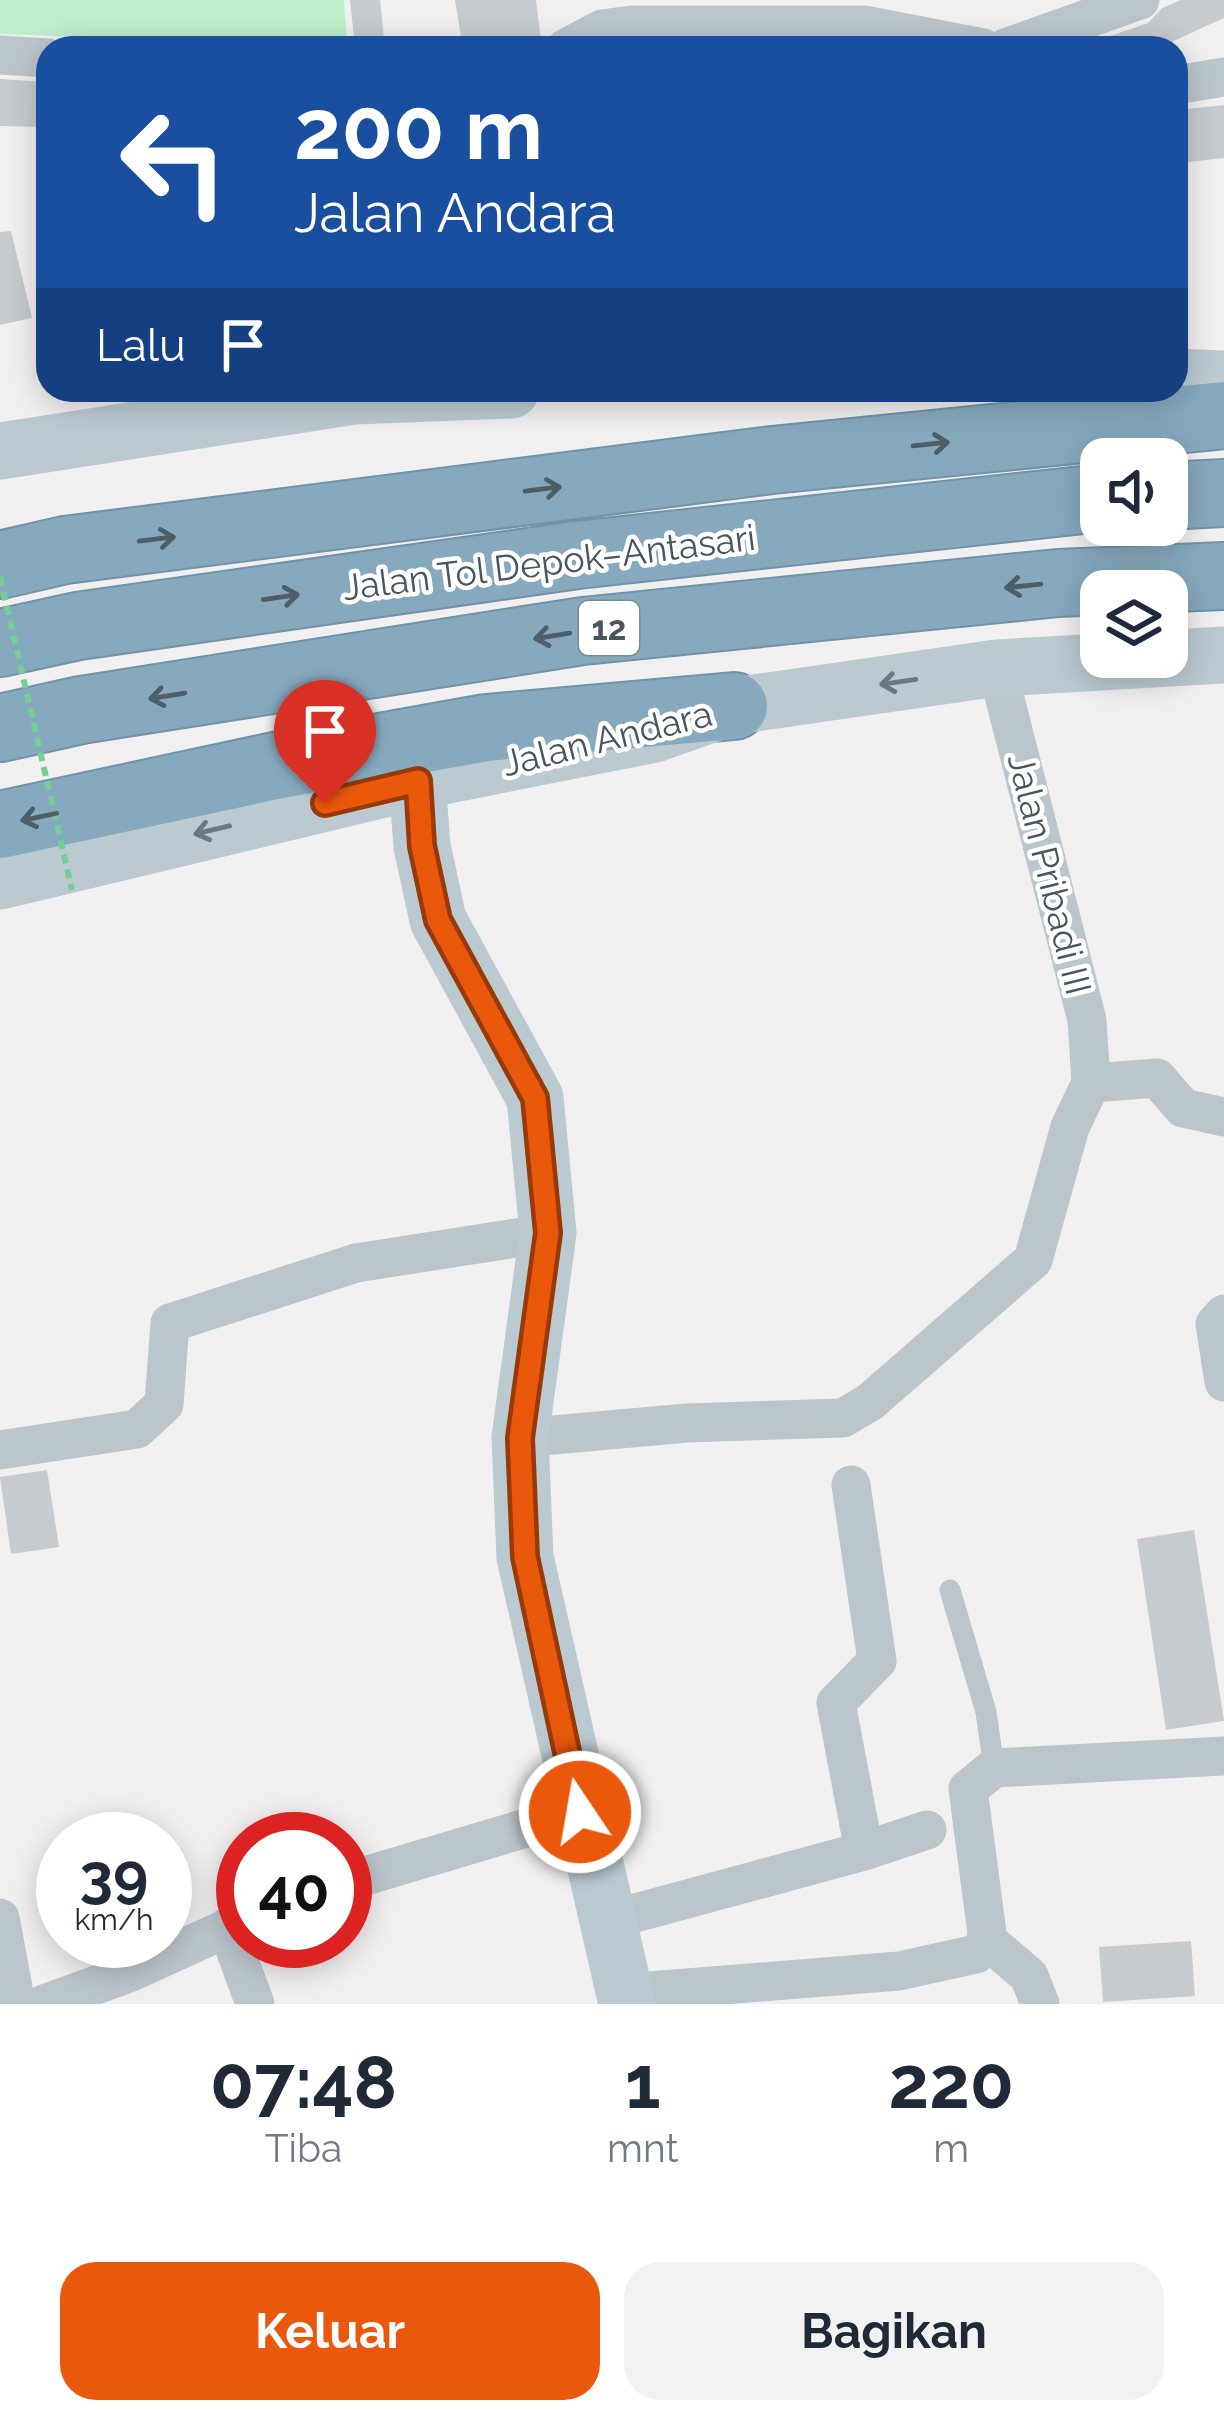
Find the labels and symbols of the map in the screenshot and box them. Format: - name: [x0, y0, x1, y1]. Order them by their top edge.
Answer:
- one-way arrow: [911, 432, 950, 455]
- one-way arrow: [523, 478, 562, 500]
- street label: Jalan Tol Depok–Antasari: [340, 516, 758, 608]
- one-way arrow: [136, 527, 175, 549]
- one-way arrow: [1004, 576, 1043, 598]
- one-way arrow: [261, 585, 300, 608]
- road number: 12: [579, 601, 639, 655]
- one-way arrow: [533, 625, 572, 648]
- one-way arrow: [880, 671, 919, 694]
- pin: [274, 680, 376, 803]
- one-way arrow: [148, 686, 187, 709]
- street label: Jalan Andara: [498, 692, 716, 784]
- street label: Jalan Pribadi III: [1000, 749, 1100, 999]
- one-way arrow: [21, 807, 59, 830]
- one-way arrow: [194, 820, 232, 843]
- position arrow: [517, 1749, 643, 1875]
- speed limit sign: 40: [216, 1812, 372, 1968]

